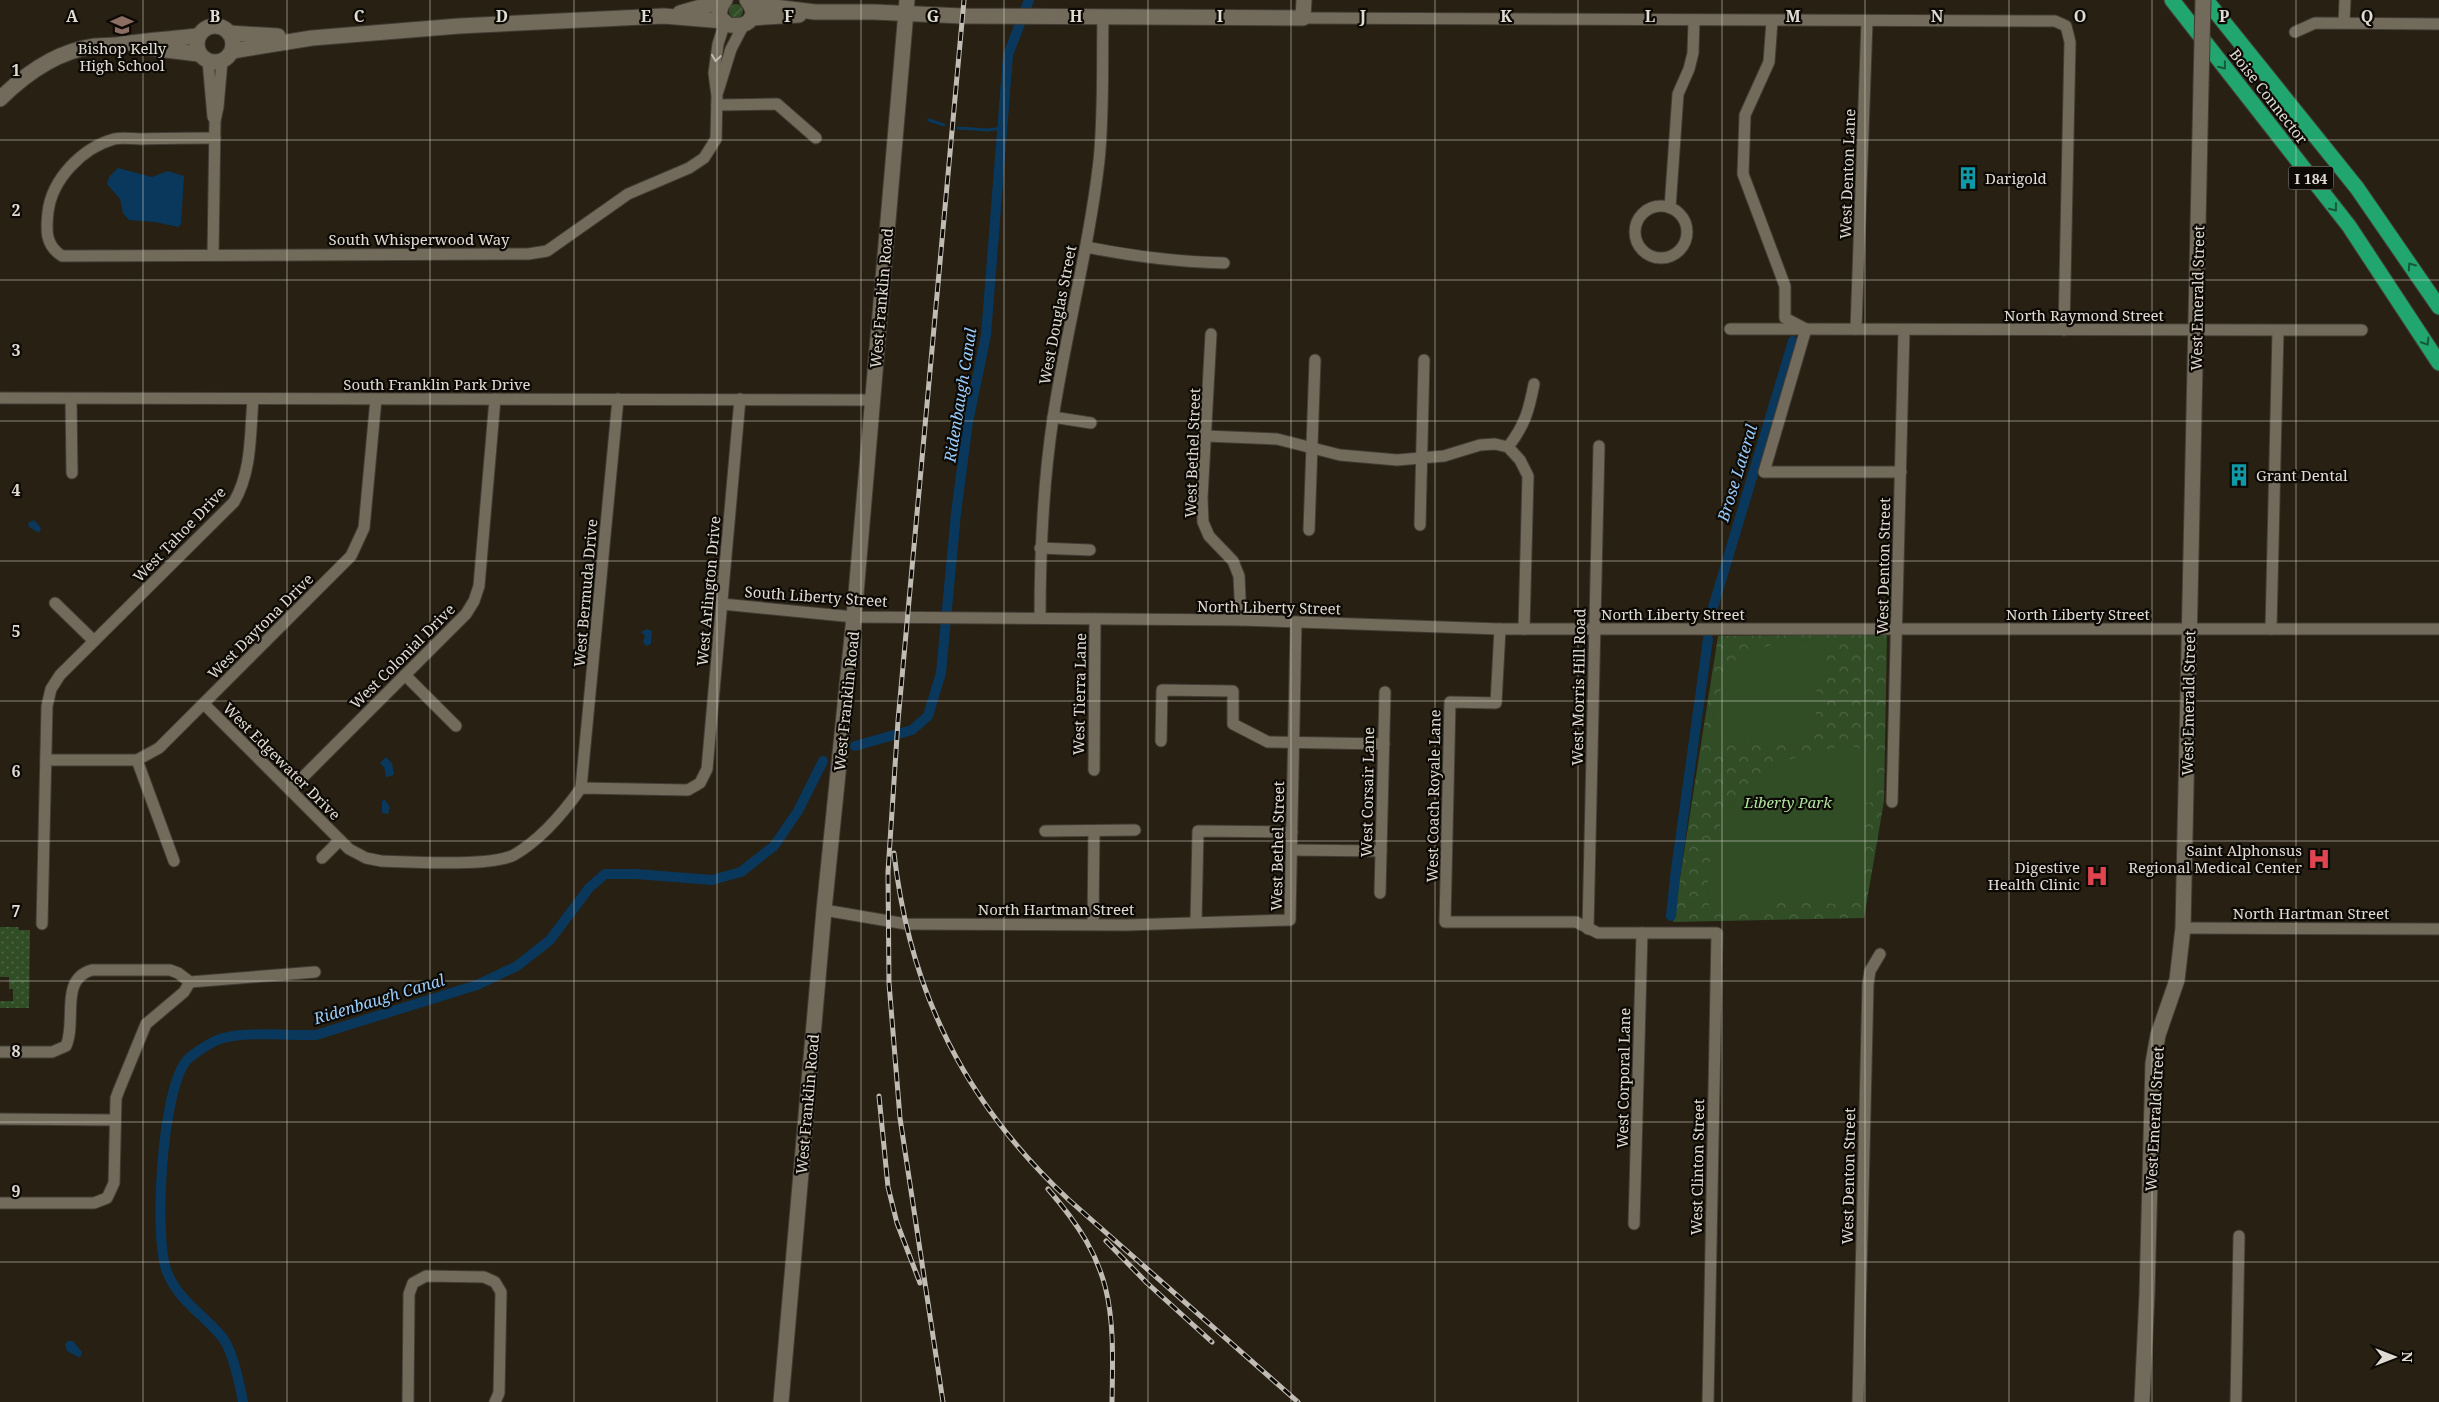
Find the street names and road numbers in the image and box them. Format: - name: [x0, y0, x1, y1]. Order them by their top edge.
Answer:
- street label: Boise Connector: [2226, 44, 2312, 148]
- street label: West Denton Lane: [1835, 108, 1859, 240]
- road number: I 184: [2288, 167, 2334, 190]
- street label: West Emerald Street: [2186, 225, 2208, 371]
- street label: West Franklin Road: [865, 227, 897, 369]
- street label: South Whisperwood Way: [329, 229, 510, 249]
- street label: West Douglas Street: [1034, 244, 1080, 386]
- street label: North Raymond Street: [2004, 305, 2164, 325]
- street label: South Franklin Park Drive: [343, 374, 531, 394]
- street label: West Bethel Street: [1180, 388, 1204, 518]
- street label: West Tahoe Drive: [128, 482, 230, 586]
- street label: West Denton Street: [1872, 497, 1894, 635]
- street label: West Arlington Drive: [691, 515, 725, 667]
- street label: West Bermuda Drive: [569, 518, 601, 668]
- street label: West Daytona Drive: [203, 569, 317, 683]
- street label: South Liberty Street: [744, 581, 888, 611]
- street label: North Liberty Street: [1197, 596, 1341, 618]
- street label: West Colonial Drive: [345, 599, 459, 713]
- street label: North Liberty Street: [1601, 604, 1745, 624]
- street label: North Liberty Street: [2006, 604, 2150, 624]
- street label: West Morris Hill Road: [1567, 608, 1589, 766]
- street label: West Franklin Road: [829, 630, 863, 772]
- street label: West Emerald Street: [2177, 630, 2199, 776]
- street label: West Tierra Lane: [1068, 633, 1090, 755]
- street label: West Edgewater Drive: [219, 698, 345, 824]
- street label: West Coach Royale Lane: [1421, 709, 1445, 883]
- street label: West Corsair Lane: [1356, 727, 1378, 857]
- street label: West Bethel Street: [1266, 781, 1288, 911]
- street label: North Hartman Street: [978, 899, 1134, 919]
- street label: North Hartman Street: [2233, 903, 2389, 923]
- street label: West Corporal Lane: [1612, 1007, 1634, 1149]
- street label: West Franklin Road: [791, 1033, 823, 1175]
- street label: West Emerald Street: [2140, 1046, 2168, 1192]
- street label: West Clinton Street: [1686, 1099, 1708, 1235]
- street label: West Denton Street: [1837, 1107, 1859, 1245]

